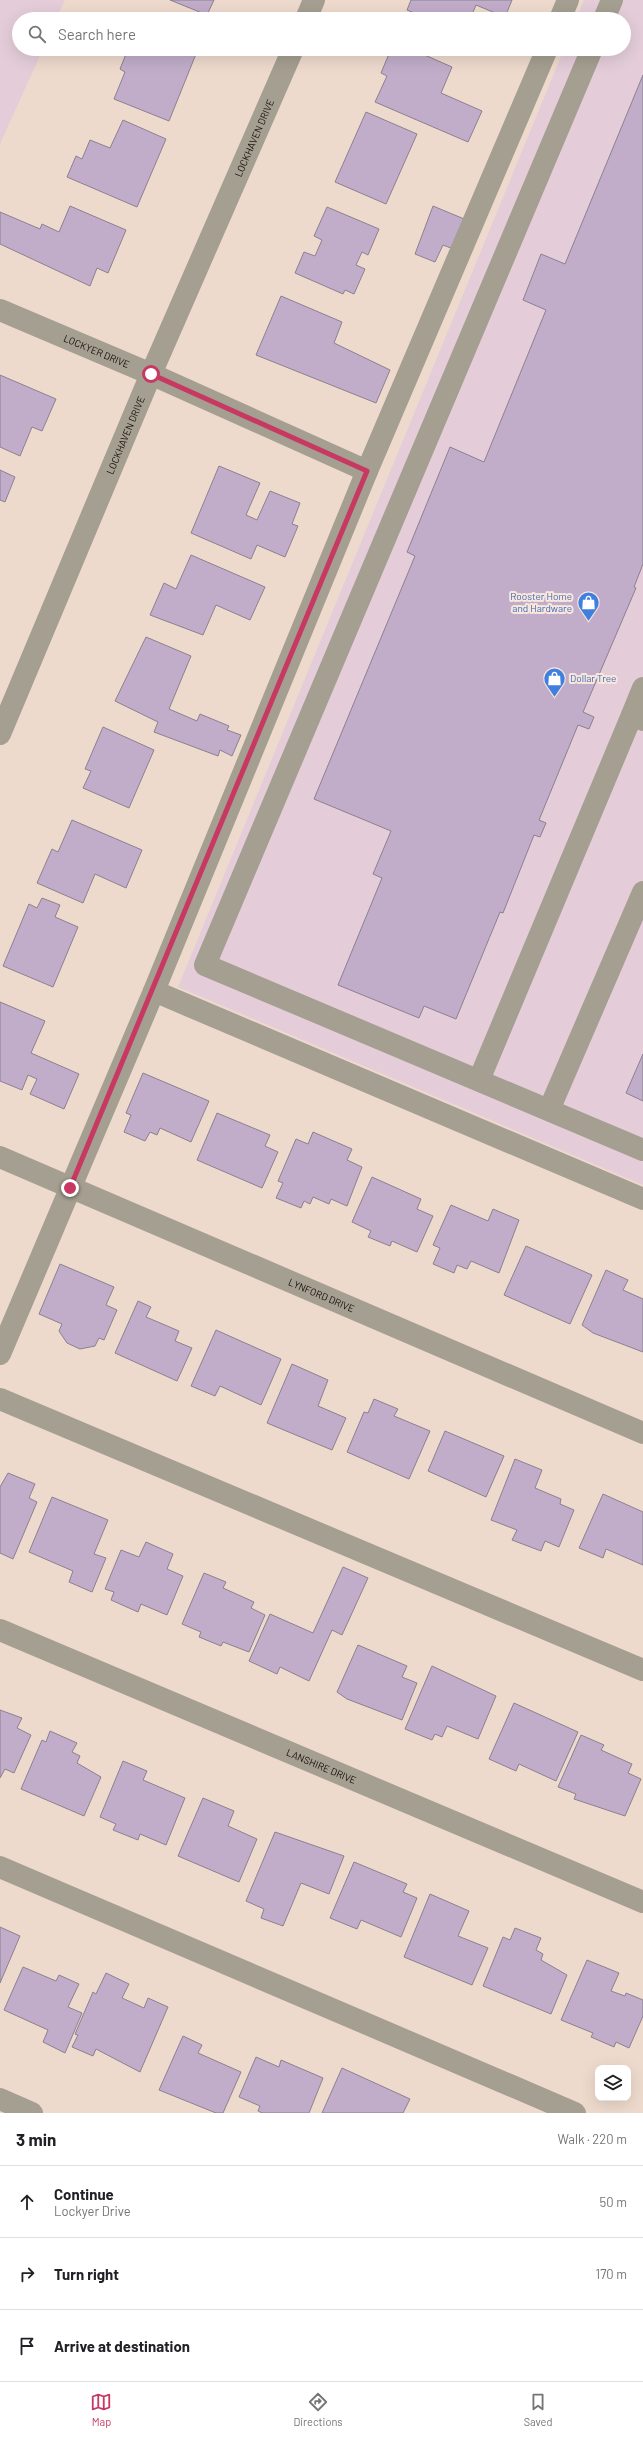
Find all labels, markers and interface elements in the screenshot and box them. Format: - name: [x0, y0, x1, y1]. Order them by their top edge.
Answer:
- search box: [12, 12, 631, 56]
- icon: search: [26, 23, 48, 45]
- text: Search here: [58, 25, 136, 43]
- street label: LOCKHAVEN DRIVE: [232, 97, 276, 179]
- street label: LOCKYER DRIVE: [62, 332, 131, 370]
- route start: [142, 365, 160, 383]
- street label: LOCKHAVEN DRIVE: [104, 394, 147, 476]
- shop icon: Rooster Home and Hardware: [575, 589, 601, 622]
- place label: Rooster Home and Hardware: [510, 590, 572, 614]
- shop icon: Dollar Tree: [542, 665, 568, 698]
- place label: Dollar Tree: [570, 672, 616, 684]
- route end: [61, 1179, 79, 1197]
- street label: LYNFORD DRIVE: [287, 1276, 356, 1314]
- street label: LANSHIRE DRIVE: [285, 1746, 358, 1786]
- map controls: [595, 2065, 631, 2101]
- button: layers: [595, 2065, 631, 2101]
- text: 3 min: [16, 2129, 56, 2149]
- text: Walk · 220 m: [557, 2131, 627, 2147]
- text: Continue: [54, 2185, 114, 2203]
- icon: ahead: [16, 2191, 38, 2213]
- text: 50 m: [600, 2194, 627, 2210]
- text: Lockyer Drive: [54, 2203, 131, 2219]
- icon: right: [16, 2263, 38, 2285]
- text: Turn right: [54, 2265, 119, 2283]
- text: 170 m: [596, 2266, 627, 2282]
- icon: arrive: [16, 2335, 38, 2357]
- text: Arrive at destination: [54, 2337, 190, 2355]
- tab: Map: [90, 2391, 112, 2428]
- tab: Directions: [293, 2391, 343, 2428]
- tab: Saved: [524, 2391, 553, 2428]

